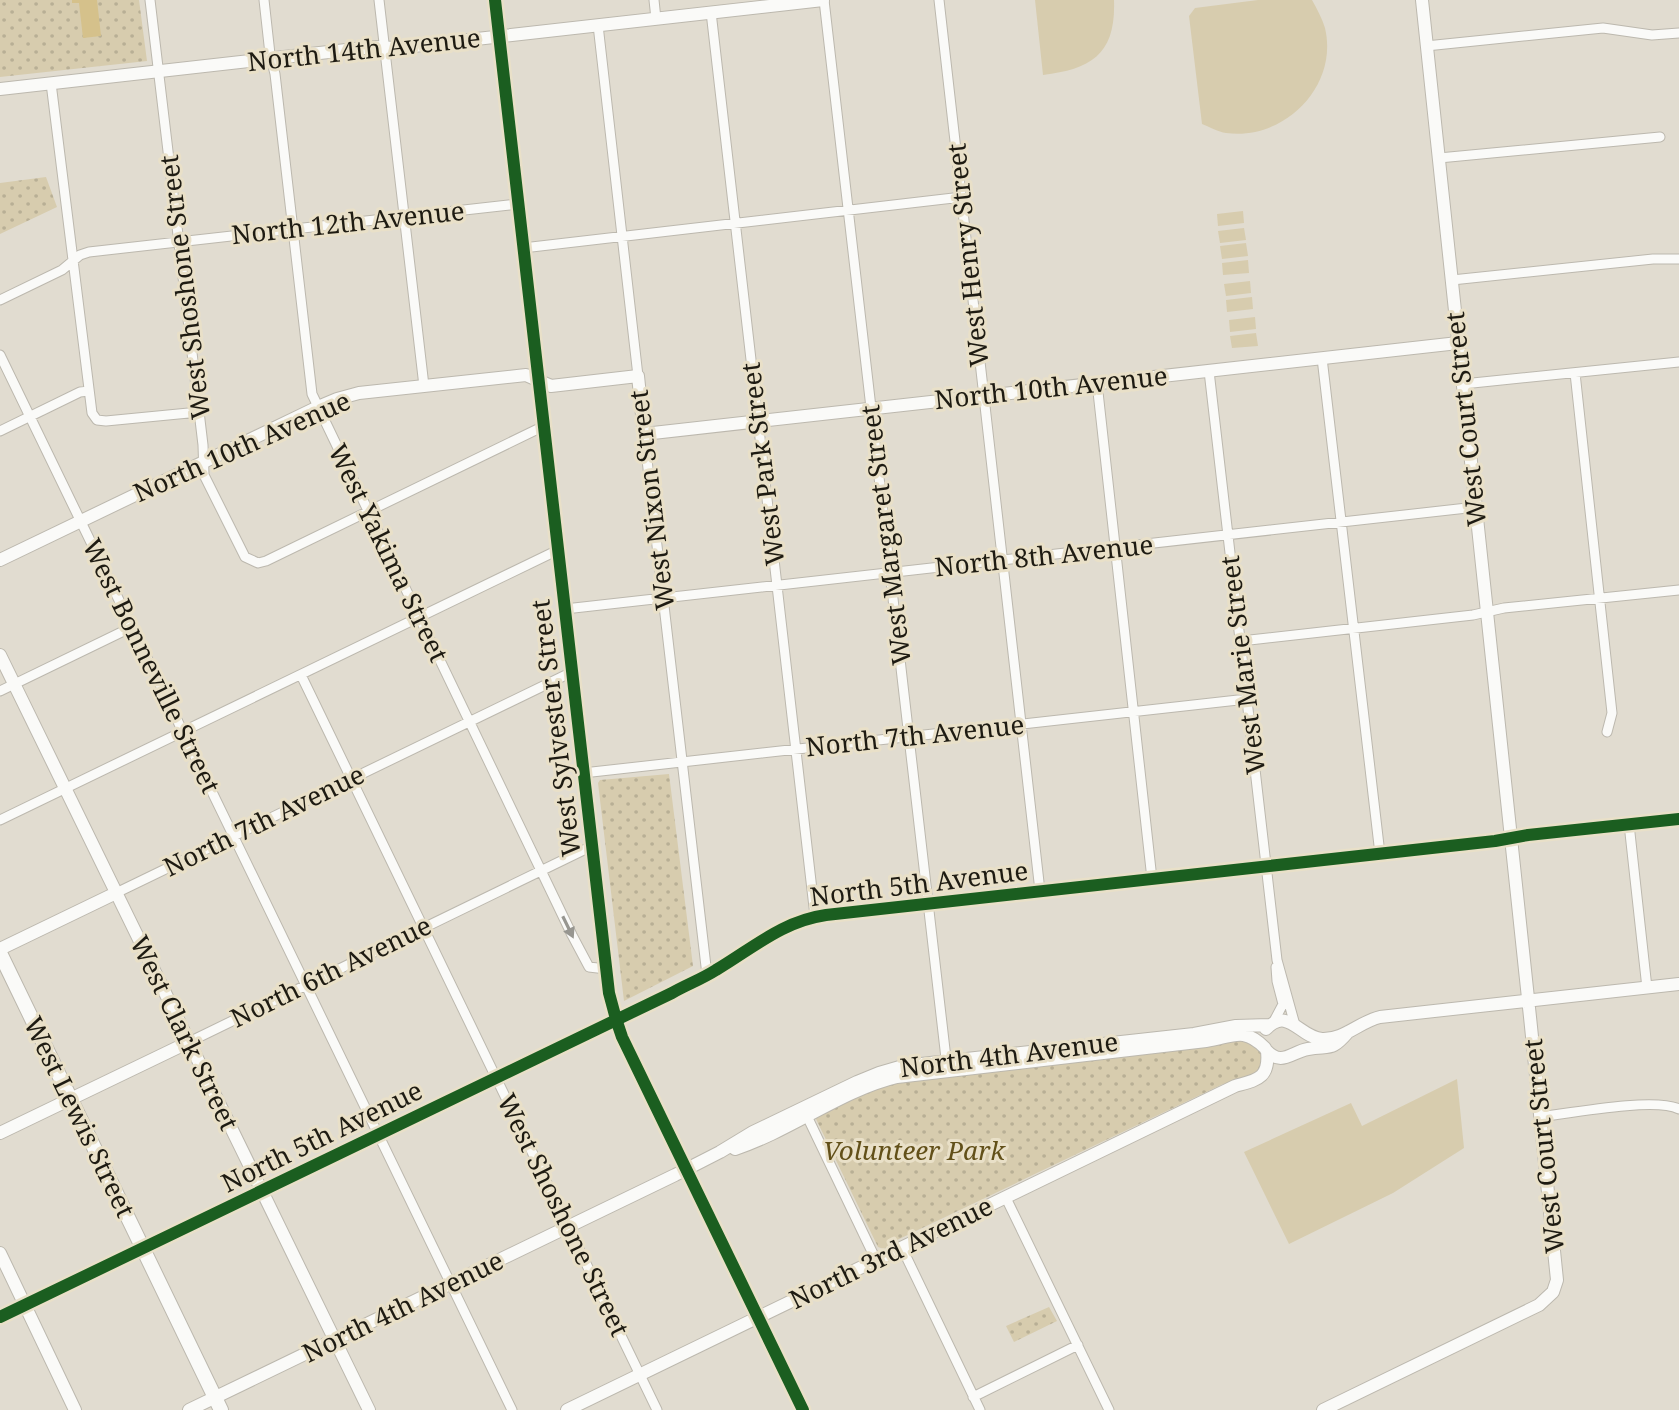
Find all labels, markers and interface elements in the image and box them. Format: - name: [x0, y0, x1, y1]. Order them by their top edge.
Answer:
- street label: North 14th Avenue: [246, 19, 482, 79]
- street label: West Henry Street: [937, 141, 997, 369]
- street label: West Shoshone Street: [150, 153, 218, 421]
- street label: North 12th Avenue: [230, 192, 466, 252]
- street label: West Court Street: [1436, 310, 1494, 528]
- street label: North 10th Avenue: [933, 357, 1169, 417]
- street label: West Park Street: [732, 361, 792, 568]
- street label: North 10th Avenue: [127, 382, 356, 510]
- street label: West Nixon Street: [620, 388, 682, 612]
- street label: West Margaret Street: [851, 403, 919, 667]
- street label: West Yakima Street: [320, 437, 457, 668]
- street label: North 8th Avenue: [933, 526, 1155, 584]
- street label: West Bonneville Street: [74, 532, 229, 799]
- street label: West Marie Street: [1211, 554, 1273, 776]
- street label: West Sylvester Street: [521, 597, 589, 859]
- street label: North 7th Avenue: [804, 706, 1026, 764]
- street label: North 7th Avenue: [157, 756, 370, 884]
- street label: North 5th Avenue: [808, 852, 1030, 914]
- street label: North 6th Avenue: [224, 907, 437, 1035]
- one-way arrow: [561, 915, 575, 938]
- street label: West Clark Street: [122, 929, 248, 1136]
- street label: West Lewis Street: [16, 1010, 144, 1223]
- street label: North 4th Avenue: [898, 1023, 1120, 1085]
- street label: West Court Street: [1514, 1037, 1572, 1255]
- street label: North 5th Avenue: [215, 1072, 428, 1200]
- street label: West Shoshone Street: [489, 1087, 638, 1342]
- park label: Volunteer Park: [823, 1132, 1006, 1168]
- street label: North 3rd Avenue: [783, 1187, 998, 1317]
- street label: North 4th Avenue: [296, 1242, 509, 1370]

